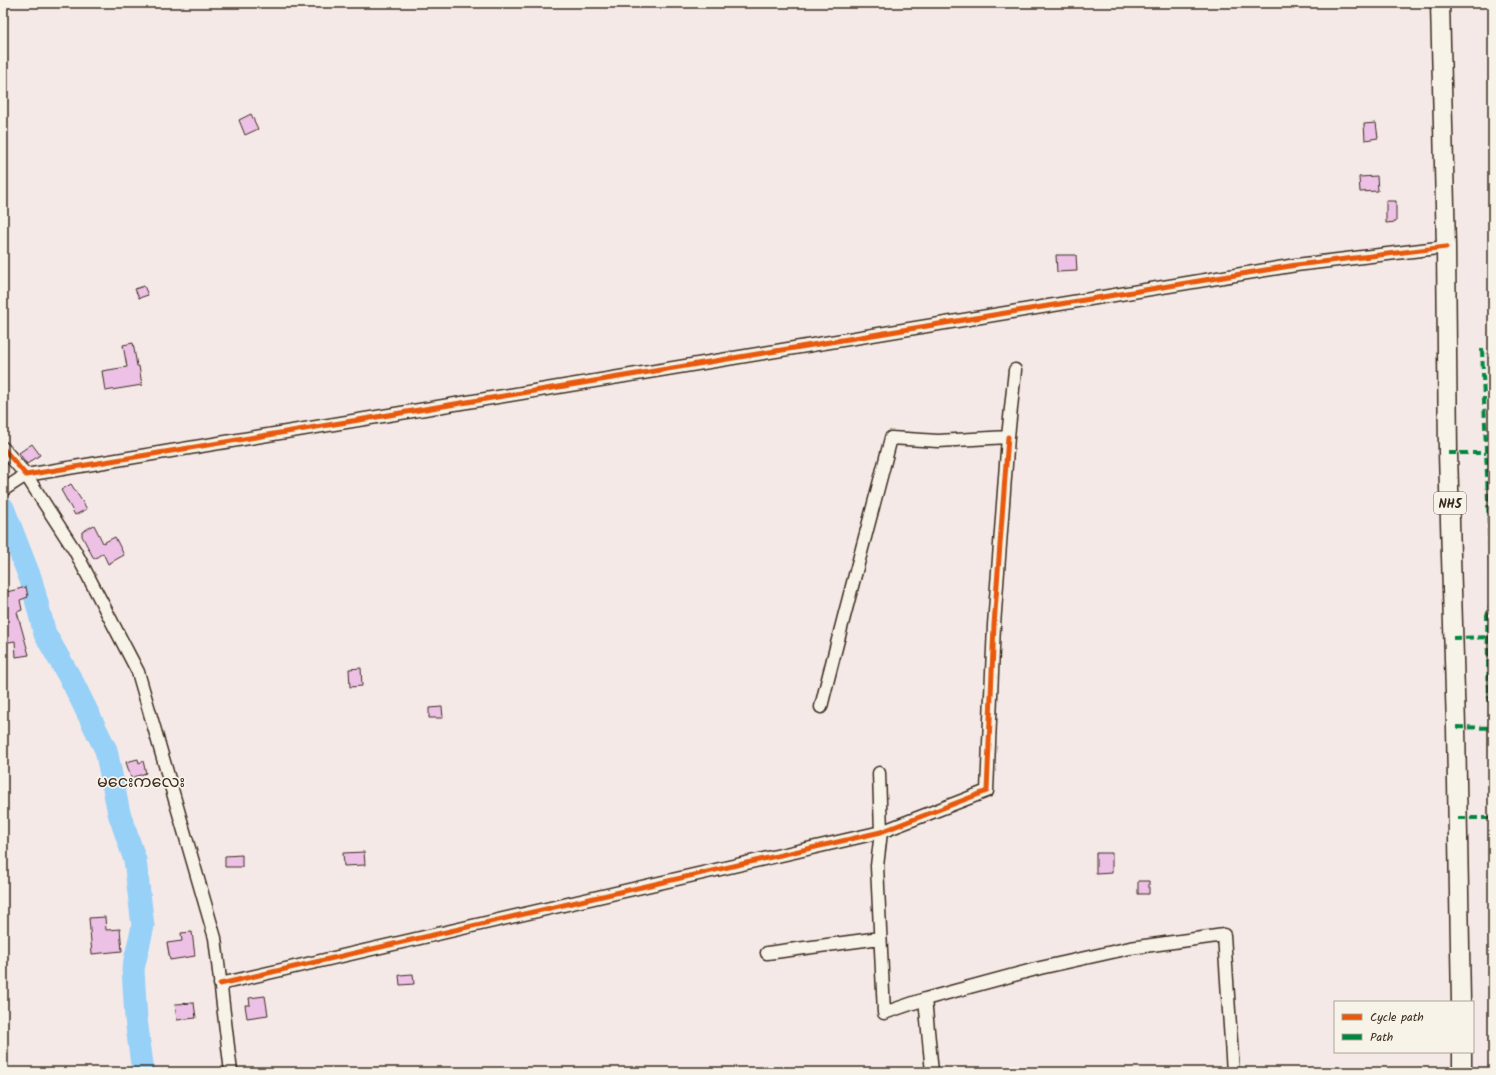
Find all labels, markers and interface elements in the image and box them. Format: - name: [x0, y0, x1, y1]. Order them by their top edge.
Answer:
- road number: NH5: [1434, 492, 1466, 514]
- district label: မငေးကလေး: [97, 770, 185, 795]
- legend: [1334, 1001, 1474, 1053]
- text: Cycle path: [1370, 1008, 1424, 1027]
- text: Path: [1370, 1028, 1393, 1047]

